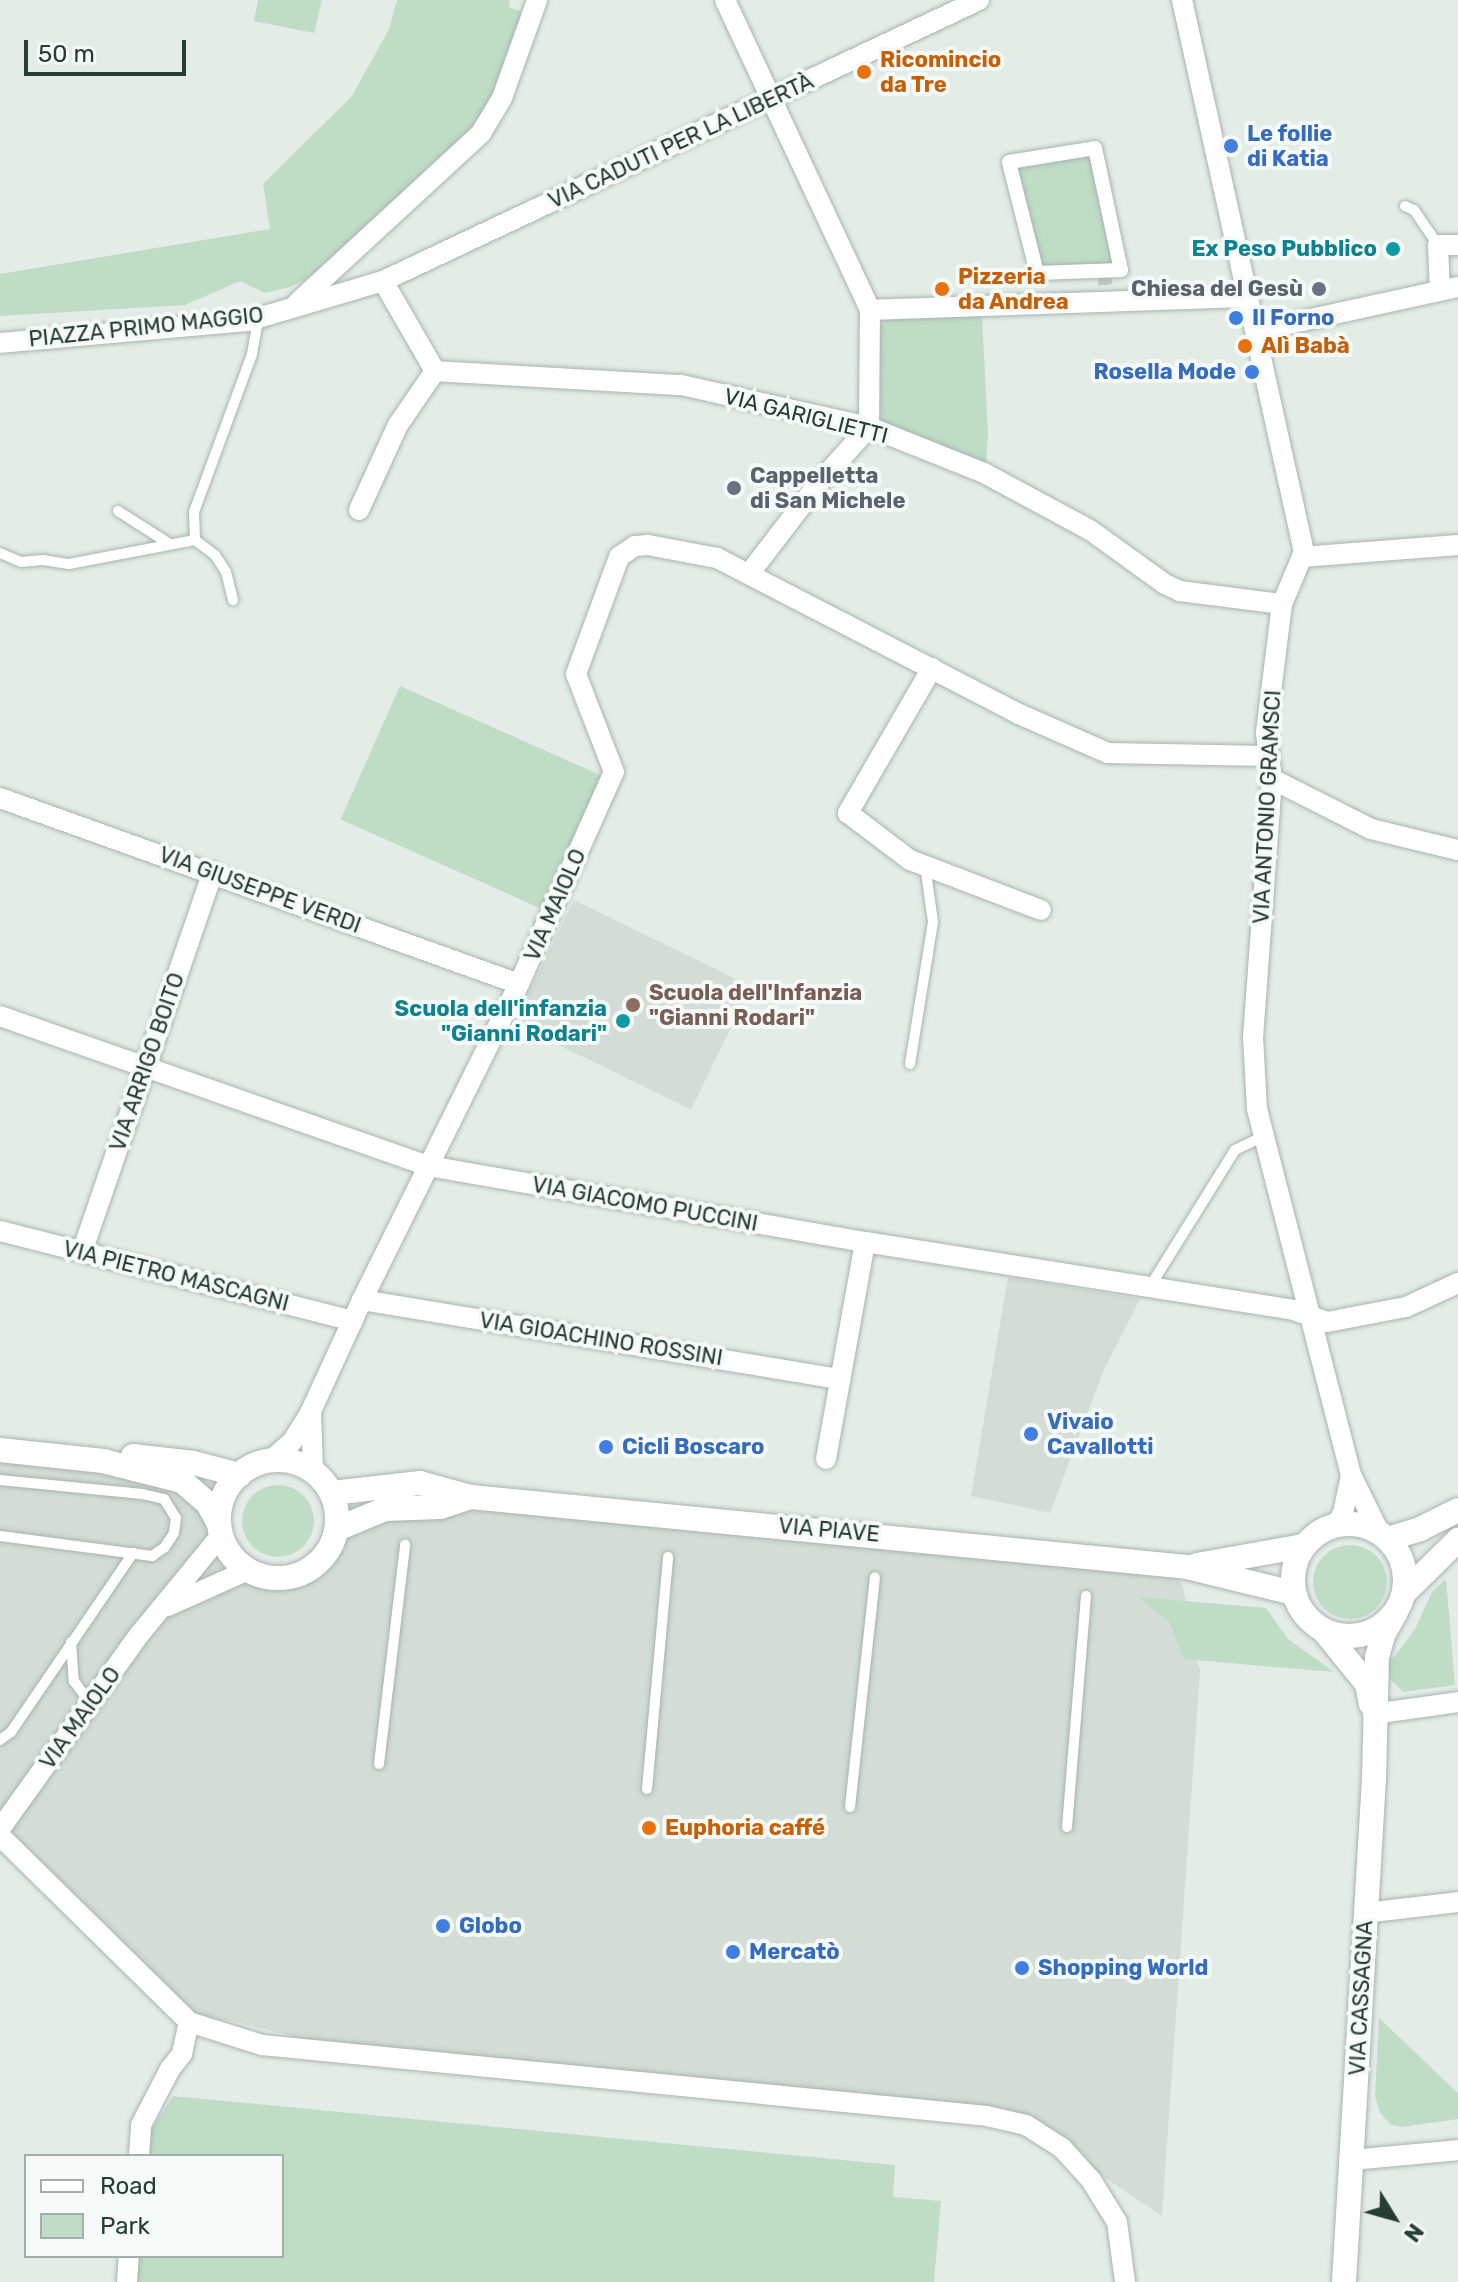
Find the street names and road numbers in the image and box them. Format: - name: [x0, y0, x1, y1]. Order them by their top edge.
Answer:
- street label: VIA CADUTI PER LA LIBERTÀ: [544, 68, 818, 214]
- street label: PIAZZA PRIMO MAGGIO: [27, 302, 265, 352]
- street label: VIA GARIGLIETTI: [721, 383, 891, 449]
- street label: VIA ANTONIO GRAMSCI: [1248, 689, 1286, 925]
- street label: VIA GIUSEPPE VERDI: [155, 841, 365, 939]
- street label: VIA MAIOLO: [518, 844, 592, 966]
- street label: VIA ARRIGO BOITO: [104, 969, 190, 1155]
- street label: VIA GIACOMO PUCCINI: [530, 1171, 760, 1237]
- street label: VIA PIETRO MASCAGNI: [60, 1235, 292, 1317]
- street label: VIA GIOACHINO ROSSINI: [477, 1307, 725, 1371]
- street label: VIA PIAVE: [777, 1512, 881, 1548]
- street label: VIA MAIOLO: [34, 1661, 126, 1775]
- street label: VIA CASSAGNA: [1344, 1919, 1378, 2077]

